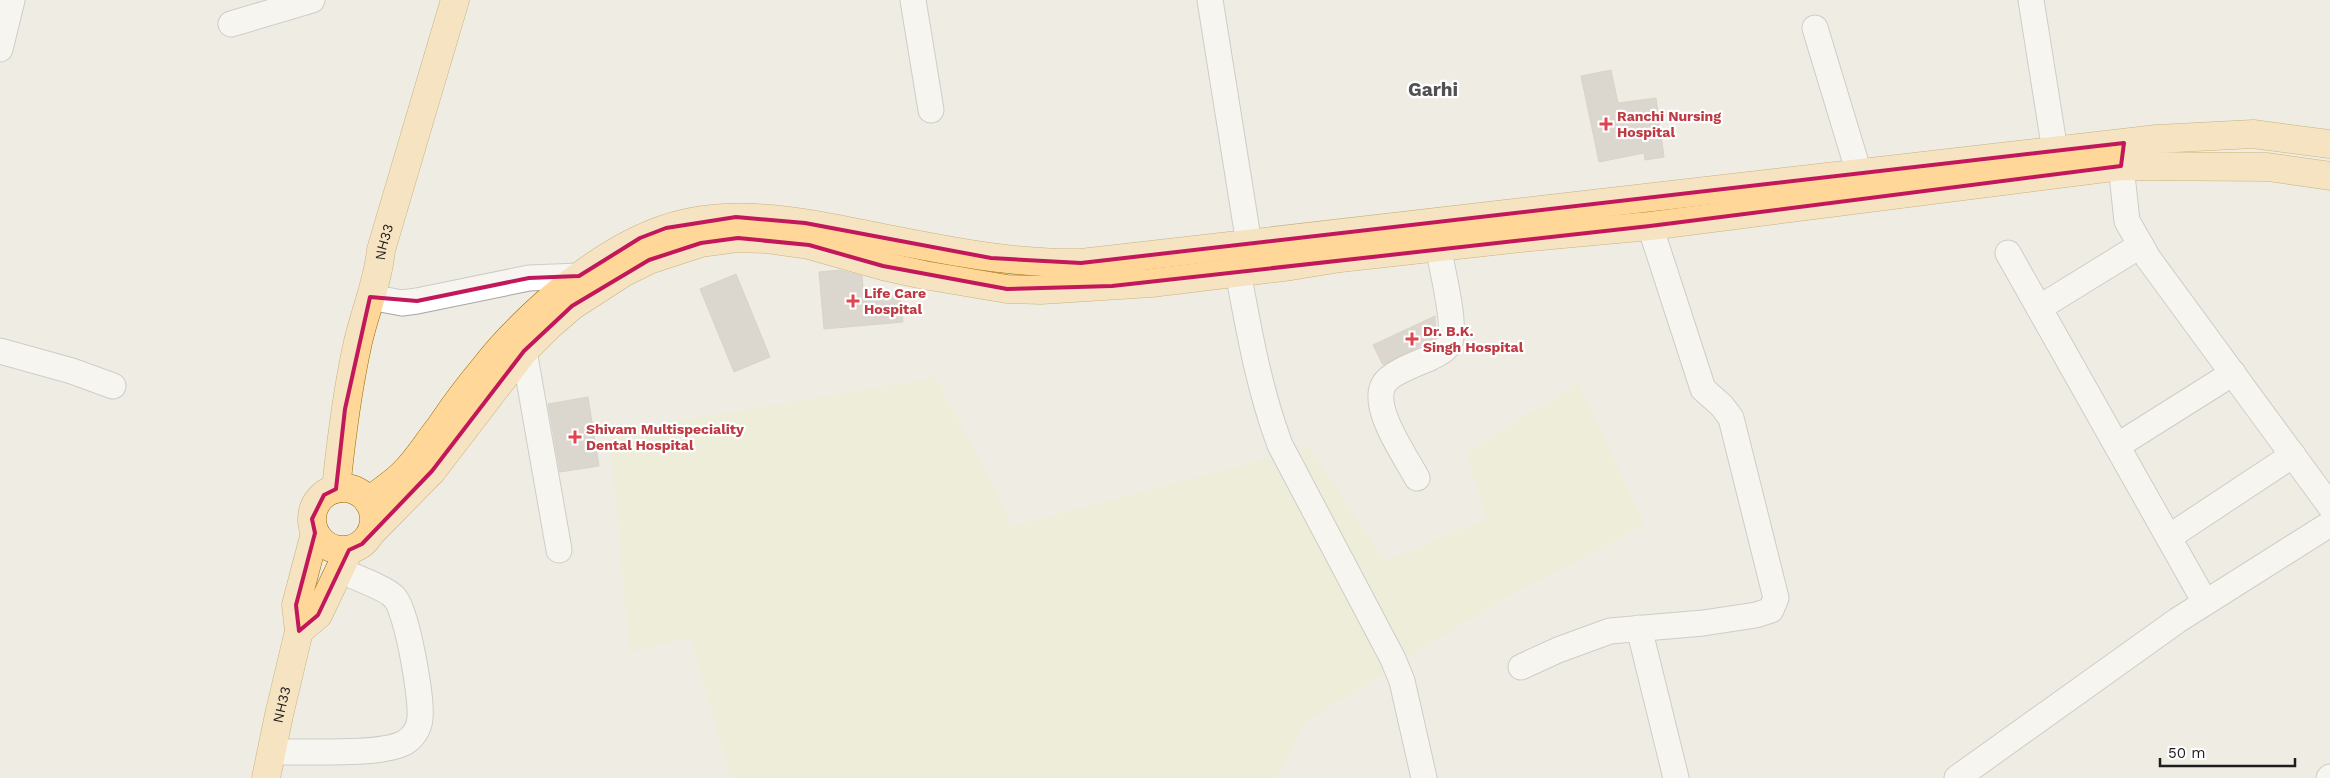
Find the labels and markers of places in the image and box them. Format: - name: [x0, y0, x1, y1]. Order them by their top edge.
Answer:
- place label: Ranchi Nursing Hospital: [1617, 108, 1721, 140]
- marker: Ranchi Nursing Hospital: [1599, 117, 1613, 131]
- place label: Life Care Hospital: [864, 285, 926, 317]
- marker: Life Care Hospital: [846, 294, 860, 308]
- place label: Dr. B.K. Singh Hospital: [1423, 323, 1524, 355]
- marker: Dr. B.K. Singh Hospital: [1405, 332, 1419, 346]
- place label: Shivam Multispeciality Dental Hospital: [586, 421, 744, 453]
- marker: Shivam Multispeciality Dental Hospital: [568, 430, 582, 444]

